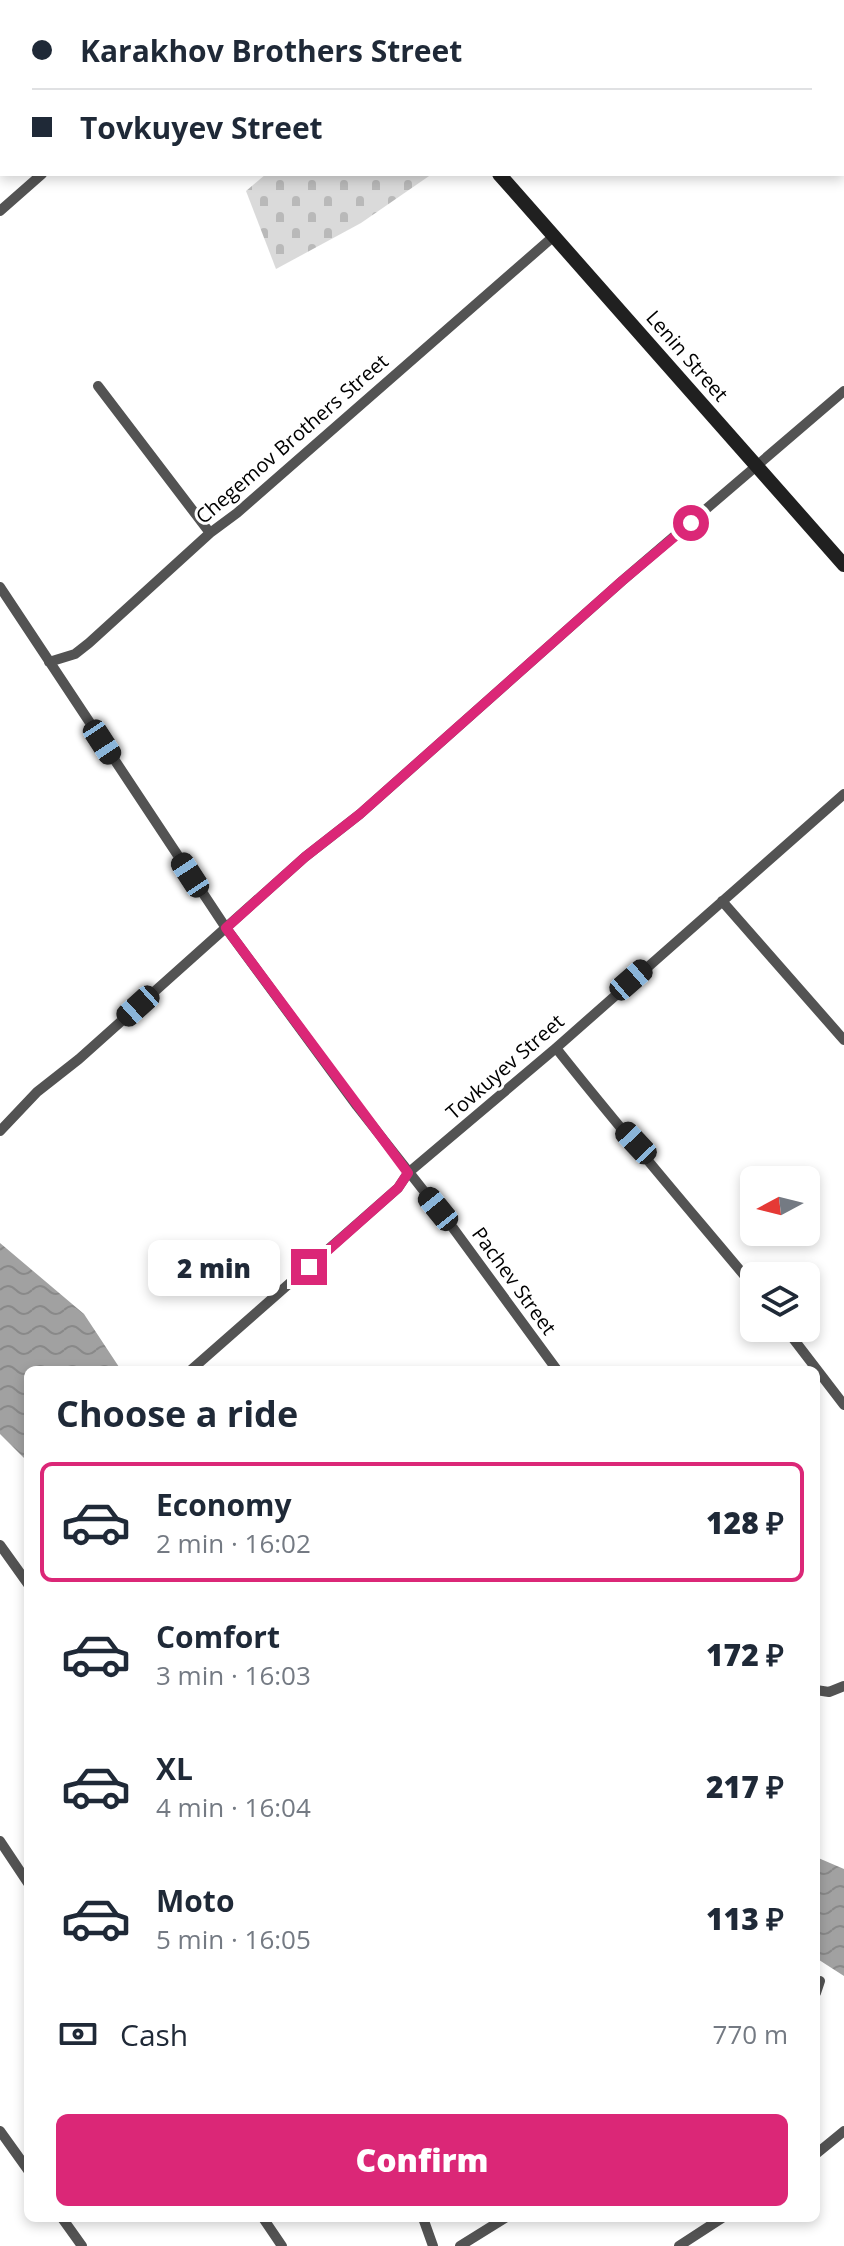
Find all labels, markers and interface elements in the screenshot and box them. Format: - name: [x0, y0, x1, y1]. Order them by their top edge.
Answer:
- text: Karakhov Brothers Street: [80, 30, 462, 71]
- text: Tovkuyev Street: [80, 107, 323, 148]
- street label: Lenin Street: [640, 304, 734, 407]
- street label: Chegemov Brothers Street: [190, 348, 394, 530]
- route start: [673, 505, 709, 541]
- car: [79, 715, 125, 769]
- car: [167, 848, 213, 902]
- car: [605, 955, 657, 1005]
- car: [112, 981, 164, 1031]
- street label: Tovkuyev Street: [440, 1008, 569, 1125]
- car: [611, 1117, 661, 1169]
- north arrow: [740, 1166, 820, 1246]
- map controls: [740, 1166, 820, 1342]
- car: [414, 1183, 462, 1235]
- street label: Pachev Street: [466, 1221, 563, 1340]
- callout: 2 min: [149, 1239, 281, 1295]
- route end: [291, 1249, 327, 1285]
- text: 2 min: [177, 1250, 251, 1286]
- button: layers: [740, 1262, 820, 1342]
- text: Choose a ride: [56, 1389, 298, 1438]
- text: Economy: [156, 1484, 292, 1525]
- icon: car: [60, 1486, 132, 1558]
- text: 128 ₽: [706, 1502, 784, 1543]
- text: 2 min · 16:02: [156, 1525, 311, 1561]
- text: Comfort: [156, 1616, 280, 1657]
- icon: car: [60, 1618, 132, 1690]
- text: 172 ₽: [706, 1634, 784, 1675]
- text: 3 min · 16:03: [156, 1657, 311, 1693]
- text: XL: [156, 1748, 193, 1789]
- icon: car: [60, 1750, 132, 1822]
- text: 217 ₽: [706, 1766, 784, 1807]
- text: 4 min · 16:04: [156, 1789, 311, 1825]
- text: Moto: [156, 1880, 234, 1921]
- icon: car: [60, 1882, 132, 1954]
- text: 113 ₽: [706, 1898, 784, 1939]
- text: 5 min · 16:05: [156, 1921, 311, 1957]
- icon: cash: [56, 2012, 100, 2056]
- text: Cash: [120, 2014, 188, 2055]
- text: 770 m: [713, 2016, 788, 2052]
- button: Confirm: [56, 2114, 788, 2206]

